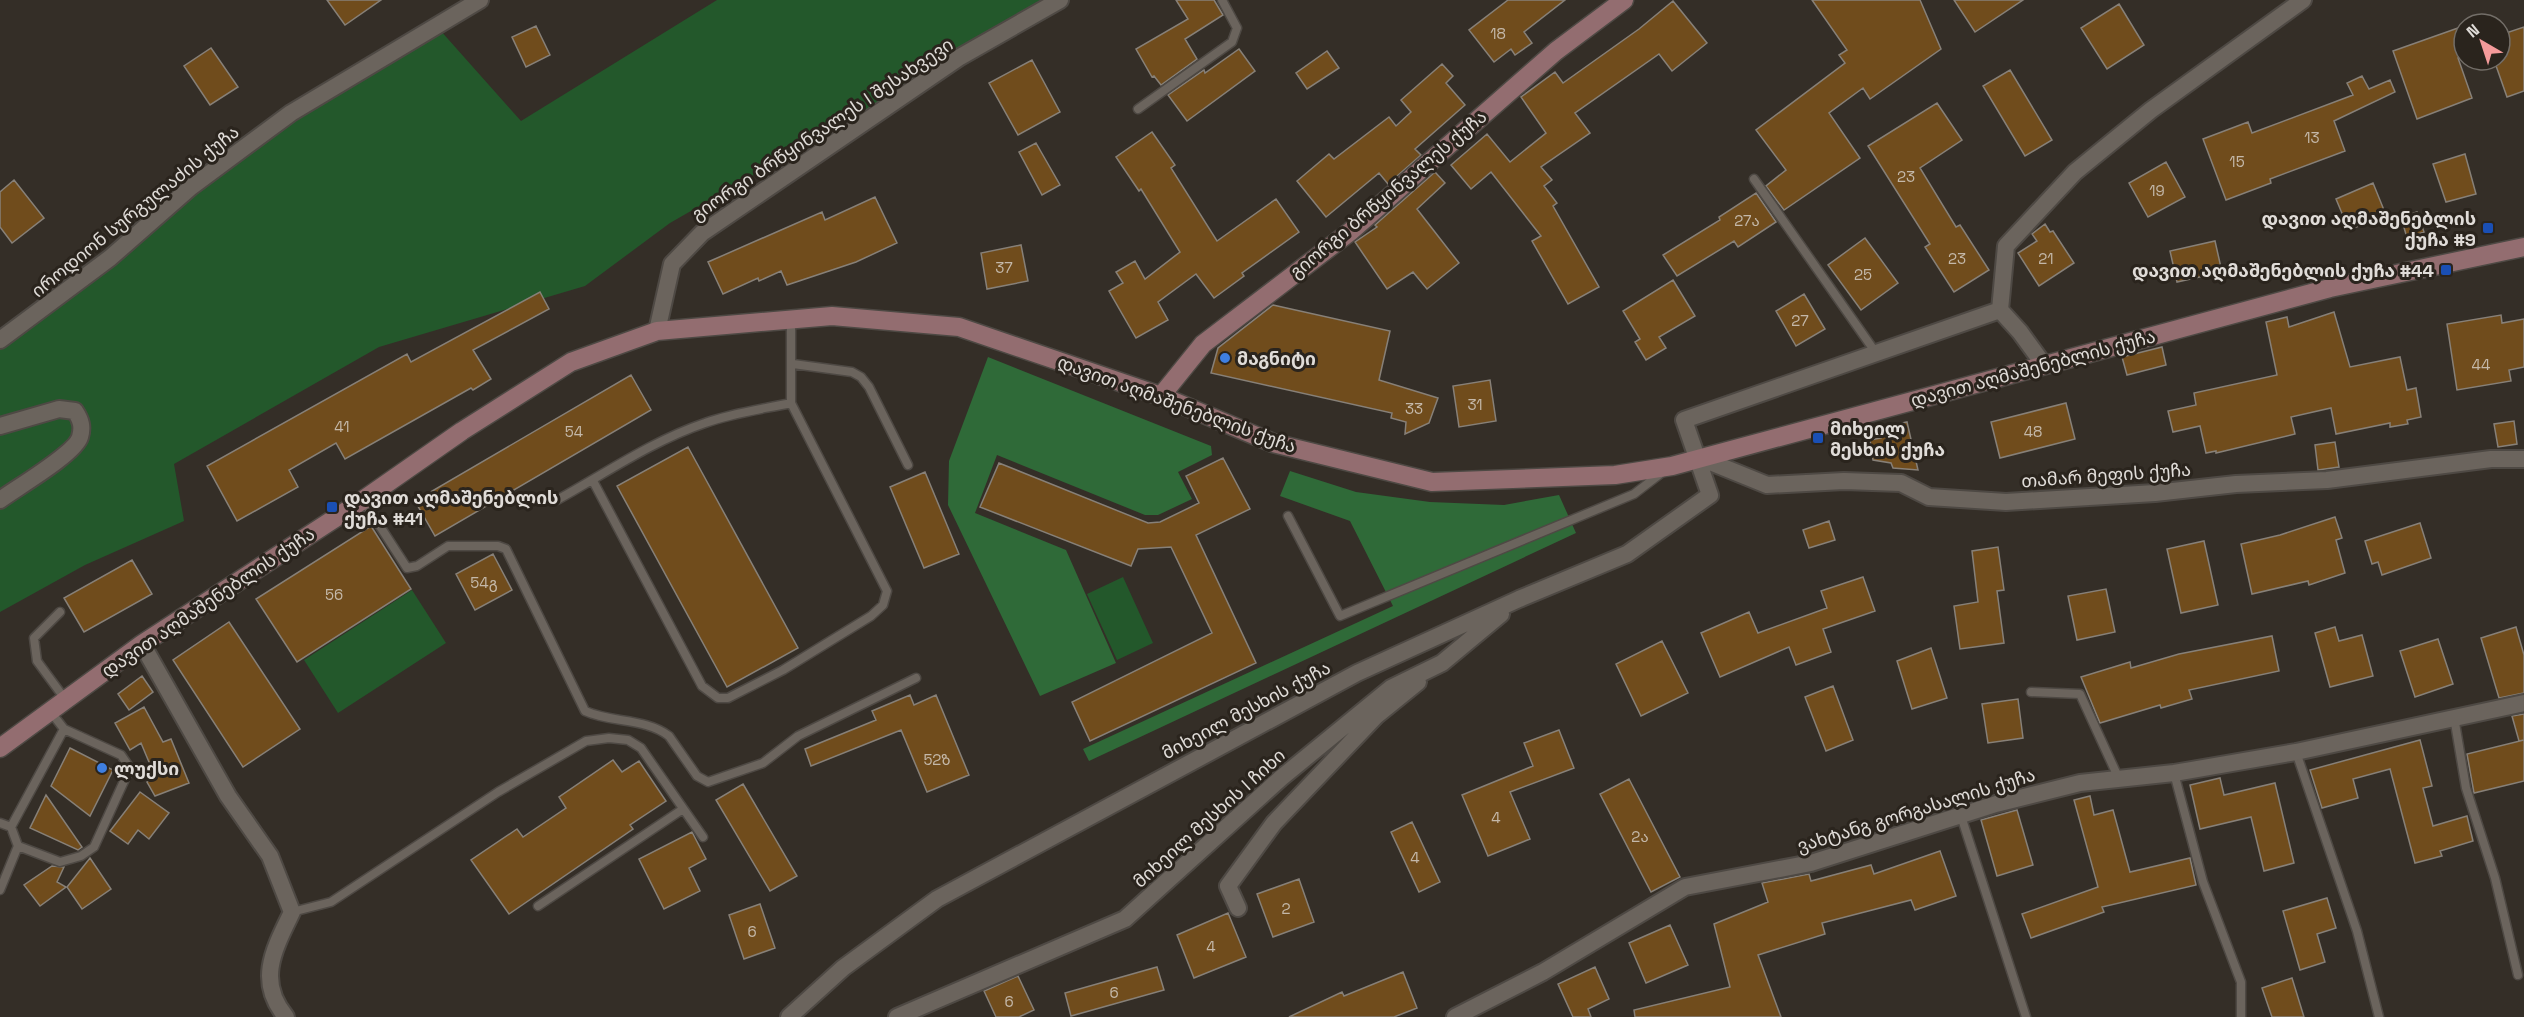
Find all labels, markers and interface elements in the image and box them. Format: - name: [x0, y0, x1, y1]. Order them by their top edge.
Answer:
- north arrow: [2452, 12, 2512, 72]
- text: N: [2462, 19, 2484, 42]
- house number: 18: [1490, 24, 1506, 43]
- street label: გიორგი ბრწყინვალეს I შესახვევი: [687, 32, 957, 226]
- street label: გიორგი ბრწყინვალეს ქუჩა: [1285, 105, 1491, 283]
- street label: იროდიონ სურგულაძის ქუჩა: [26, 120, 244, 302]
- house number: 13: [2304, 128, 2320, 147]
- house number: 15: [2229, 152, 2245, 171]
- house number: 23: [1897, 167, 1915, 186]
- house number: 19: [2149, 181, 2165, 200]
- place label: დავით აღმაშენებლის ქუჩა #9: [2262, 207, 2476, 251]
- house number: 27ა: [1734, 211, 1760, 230]
- marker: დავით აღმაშენებლის ქუჩა #9: [2481, 221, 2495, 235]
- house number: 23: [1948, 249, 1966, 268]
- house number: 21: [2038, 249, 2054, 268]
- house number: 37: [995, 258, 1013, 277]
- place label: დავით აღმაშენებლის ქუჩა #44: [2132, 259, 2435, 282]
- marker: დავით აღმაშენებლის ქუჩა #44: [2439, 263, 2453, 277]
- house number: 25: [1854, 265, 1872, 284]
- house number: 27: [1791, 311, 1809, 330]
- street label: დავით აღმაშენებლის ქუჩა: [1908, 324, 2158, 412]
- place label: მაგნიტი: [1237, 347, 1316, 370]
- street label: დავით აღმაშენებლის ქუჩა: [1055, 350, 1299, 458]
- marker: მაგნიტი: [1218, 351, 1232, 365]
- house number: 44: [2472, 355, 2490, 374]
- house number: 31: [1467, 395, 1483, 414]
- house number: 33: [1405, 399, 1423, 418]
- house number: 41: [334, 417, 350, 436]
- place label: მიხეილ მესხის ქუჩა: [1830, 417, 1945, 461]
- house number: 54: [565, 422, 583, 441]
- house number: 48: [2024, 422, 2042, 441]
- marker: მიხეილ მესხის ქუჩა: [1811, 431, 1825, 445]
- street label: თამარ მეფის ქუჩა: [2020, 458, 2192, 492]
- place label: დავით აღმაშენებლის ქუჩა #41: [344, 486, 558, 530]
- marker: დავით აღმაშენებლის ქუჩა #41: [325, 500, 339, 514]
- street label: დავით აღმაშენებლის ქუჩა: [97, 522, 319, 682]
- house number: 54გ: [470, 573, 498, 592]
- house number: 56: [325, 585, 343, 604]
- street label: მიხეილ მესხის ქუჩა: [1158, 656, 1334, 764]
- street label: მიხეილ მესხის I ჩიხი: [1128, 744, 1290, 892]
- house number: 52ზ: [923, 750, 951, 769]
- place label: ლუქსი: [114, 757, 179, 780]
- marker: ლუქსი: [95, 761, 109, 775]
- street label: ვახტანგ გორგასალის ქუჩა: [1794, 763, 2038, 857]
- house number: 4: [1491, 808, 1501, 827]
- house number: 2ა: [1631, 827, 1649, 846]
- house number: 4: [1410, 848, 1420, 867]
- house number: 2: [1281, 899, 1291, 918]
- house number: 6: [747, 922, 757, 941]
- house number: 4: [1206, 937, 1216, 956]
- house number: 6: [1109, 983, 1119, 1002]
- house number: 6: [1004, 992, 1014, 1011]

